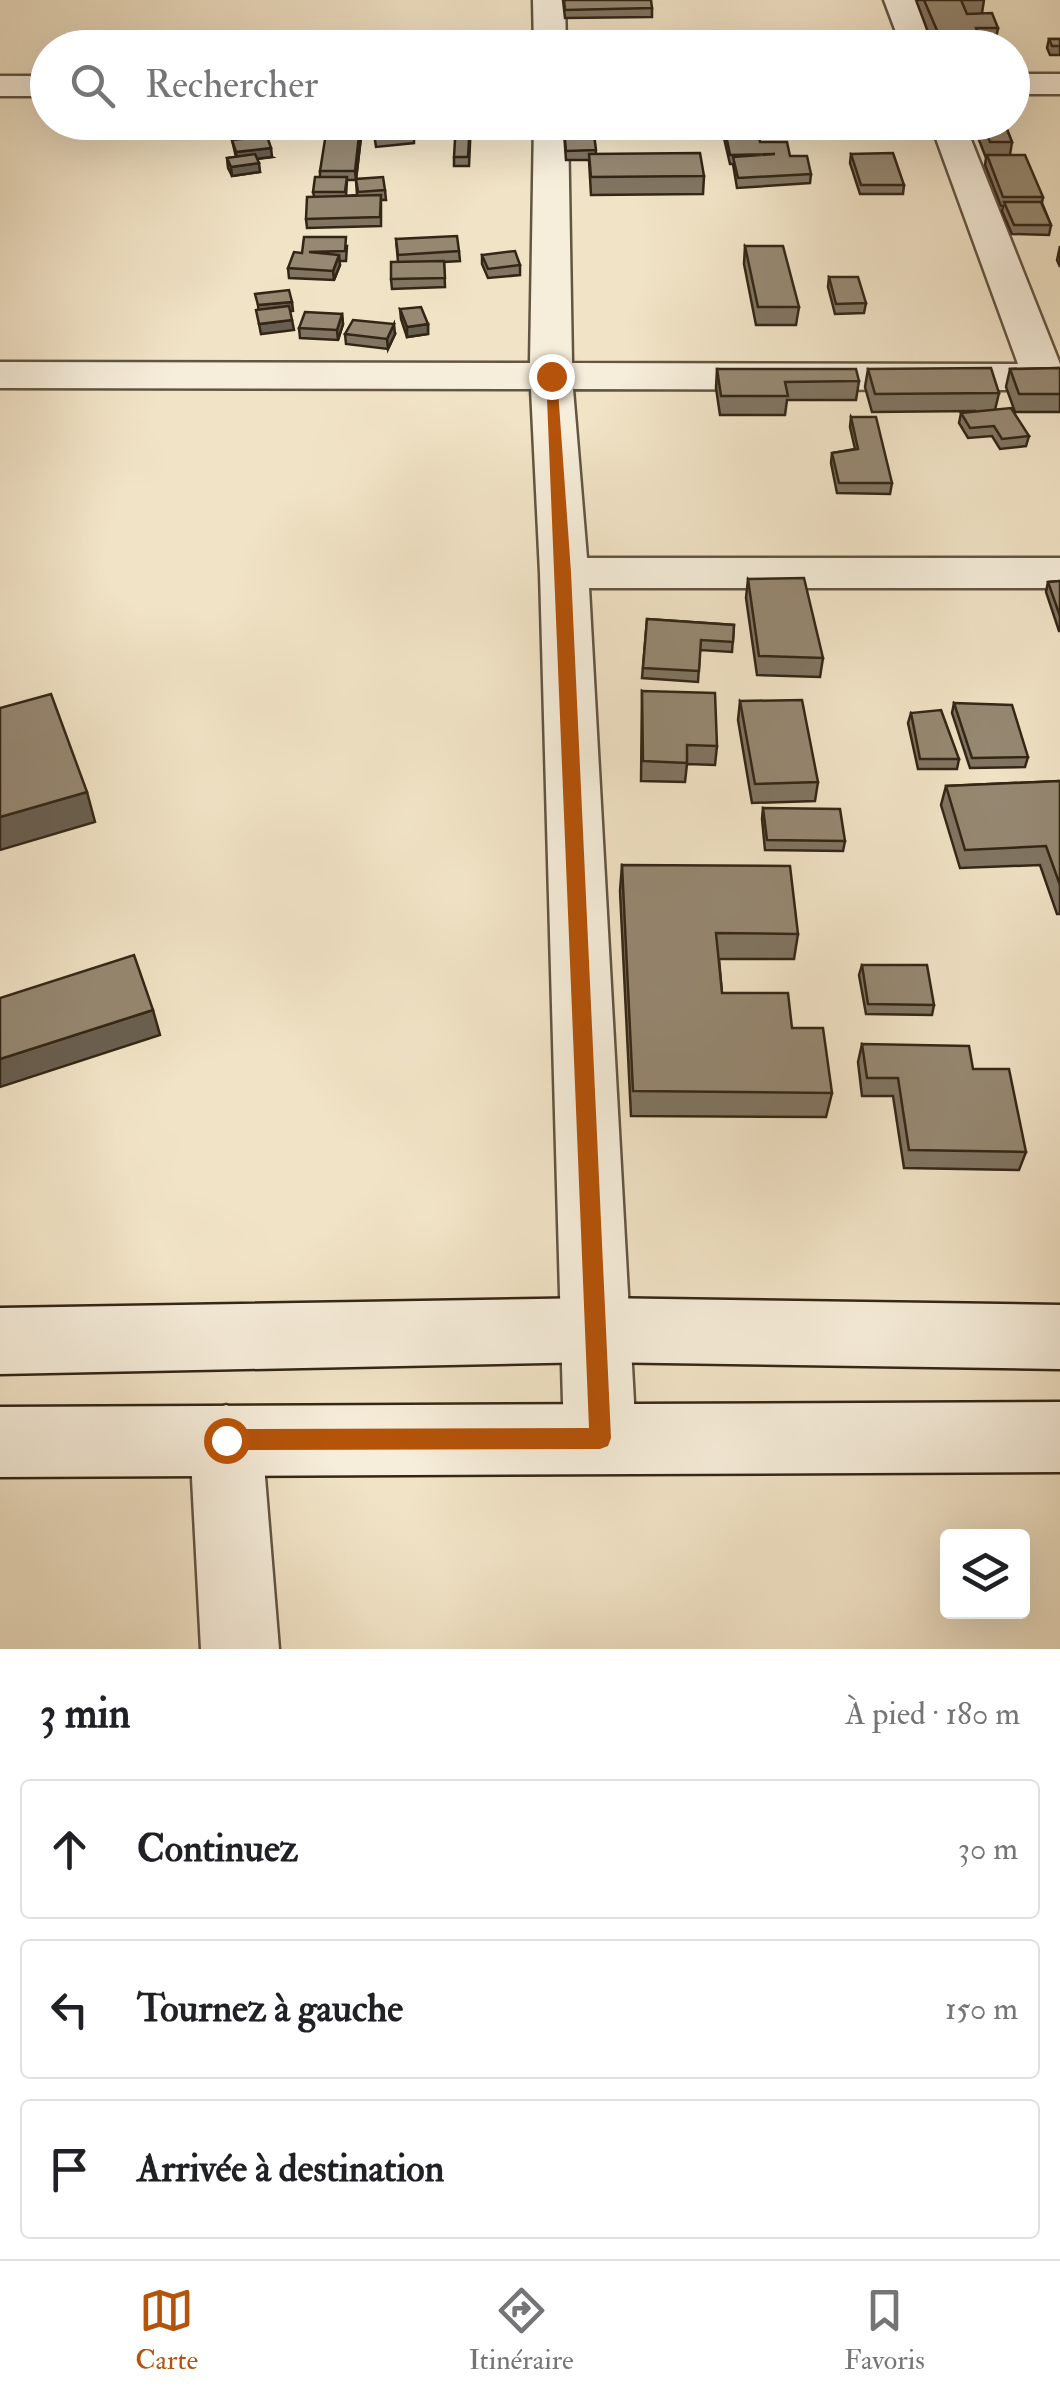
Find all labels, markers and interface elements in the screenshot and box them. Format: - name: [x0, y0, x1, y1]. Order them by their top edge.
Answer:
- search box: [30, 30, 1030, 140]
- icon: search: [65, 58, 120, 113]
- text: Rechercher: [145, 61, 318, 109]
- route end: [529, 354, 575, 400]
- route start: [204, 1418, 250, 1464]
- map controls: [940, 1529, 1030, 1619]
- button: layers: [940, 1529, 1030, 1619]
- text: 3 min: [40, 1688, 130, 1740]
- text: À pied · 180 m: [845, 1694, 1020, 1734]
- icon: ahead: [42, 1822, 97, 1877]
- text: Continuez: [137, 1825, 298, 1873]
- text: 30 m: [958, 1829, 1018, 1869]
- icon: left: [42, 1982, 97, 2037]
- text: Tournez à gauche: [137, 1985, 403, 2033]
- text: 150 m: [945, 1989, 1018, 2029]
- icon: arrive: [42, 2142, 97, 2197]
- text: Arrivée à destination: [137, 2145, 444, 2193]
- tab: Carte: [135, 2283, 198, 2378]
- tab: Itinéraire: [469, 2283, 574, 2378]
- tab: Favoris: [844, 2283, 925, 2378]

